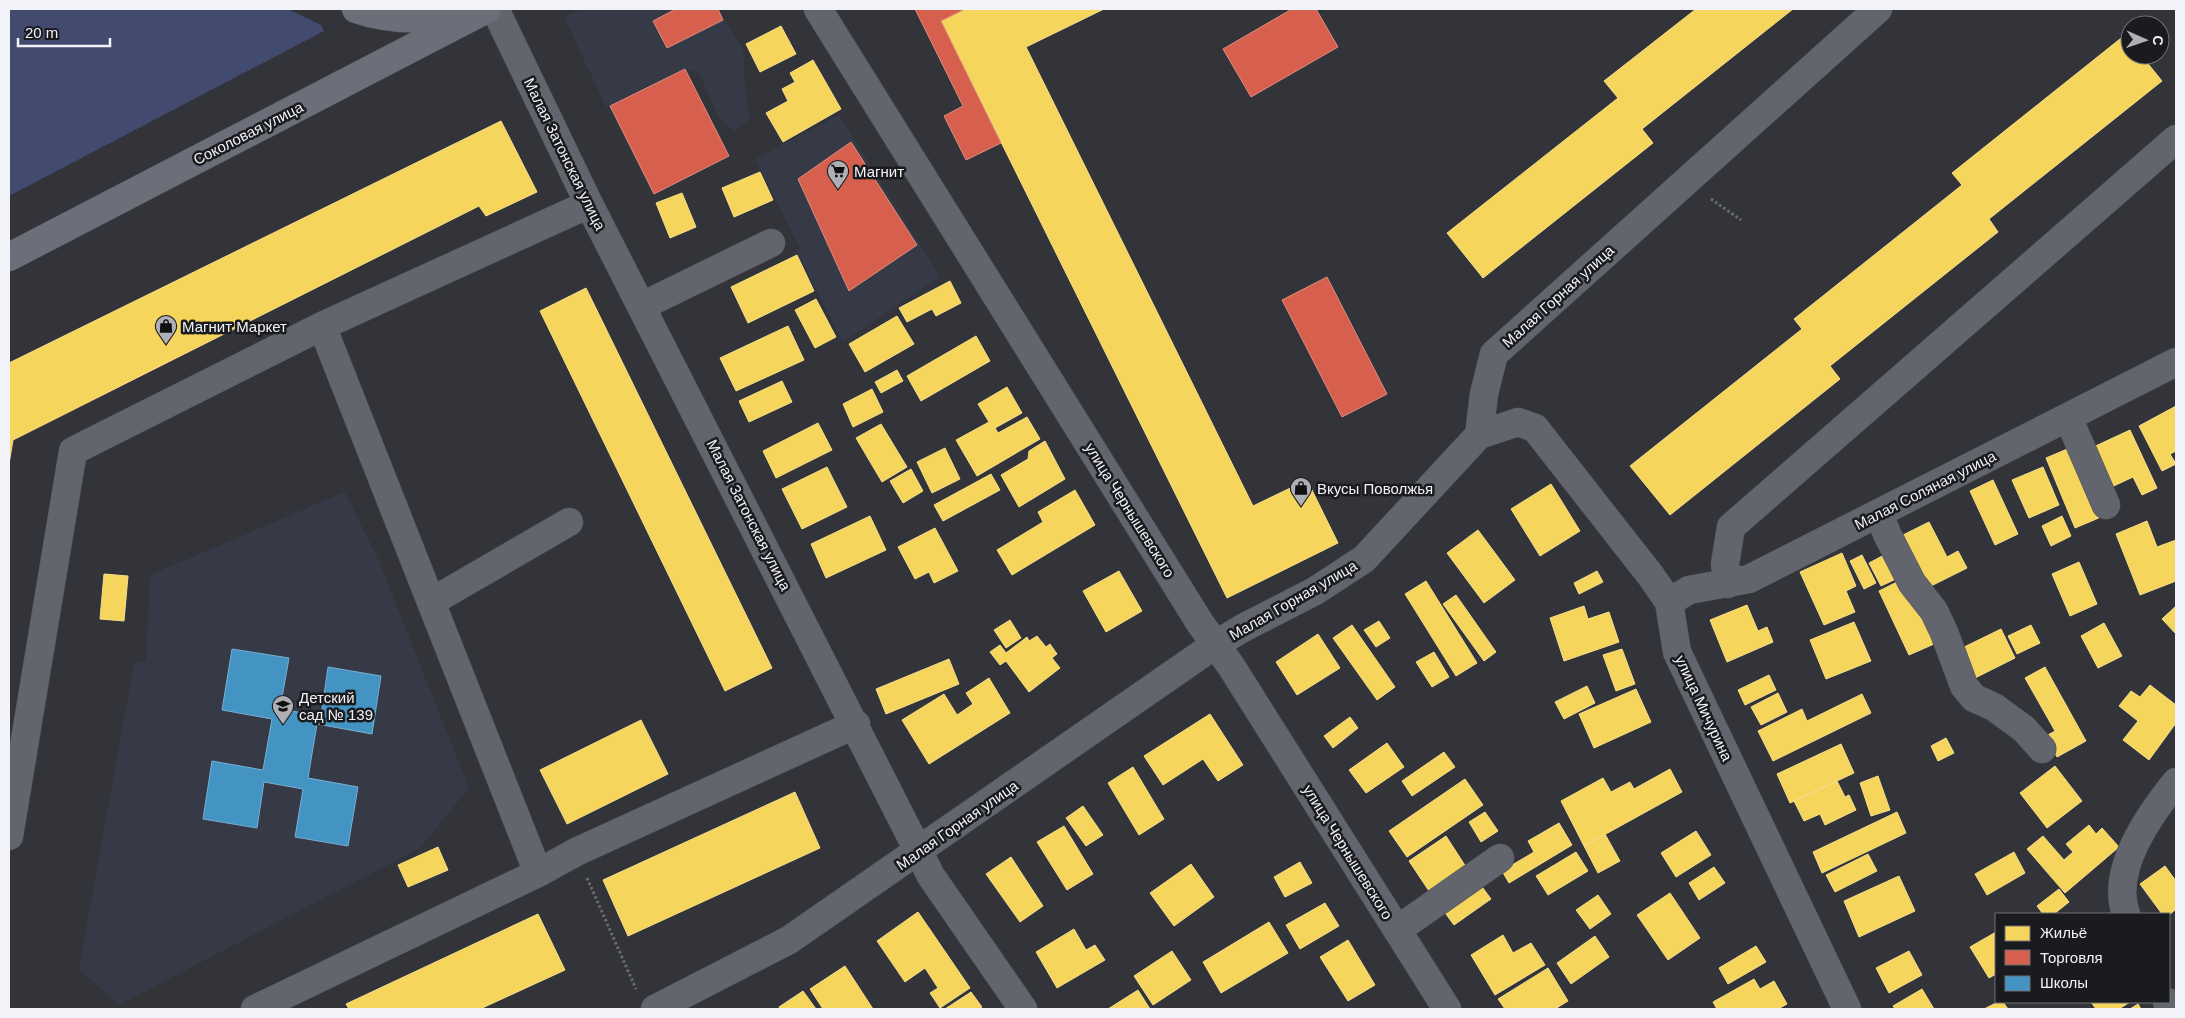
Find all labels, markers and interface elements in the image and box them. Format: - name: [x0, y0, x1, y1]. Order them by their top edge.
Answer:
- scale bar: [18, 15, 110, 47]
- north arrow: [2120, 15, 2170, 65]
- text: 20 m: [25, 24, 58, 41]
- text: С: [2150, 35, 2166, 46]
- street label: Малая Затонская улица: [521, 75, 610, 233]
- street label: Соколовая улица: [190, 98, 306, 168]
- supermarket icon: Магнит: [826, 159, 850, 190]
- place label: Магнит: [854, 163, 904, 180]
- street label: Малая Горная улица: [1499, 241, 1618, 351]
- shop icon: Магнит Маркет: [154, 314, 178, 345]
- place label: Магнит Маркет: [182, 318, 287, 335]
- street label: Малая Затонская улица: [704, 437, 795, 594]
- street label: улица Чернышевского: [1082, 440, 1178, 580]
- street label: Малая Соляная улица: [1852, 447, 1999, 533]
- shop icon: Вкусы Поволжья: [1289, 476, 1313, 507]
- place label: Вкусы Поволжья: [1317, 480, 1433, 497]
- street label: Малая Горная улица: [1226, 556, 1360, 643]
- street label: улица Мичурина: [1672, 652, 1736, 764]
- place label: Детский сад № 139: [299, 689, 373, 723]
- school or university icon: Детский сад № 139: [271, 694, 295, 725]
- street label: Малая Горная улица: [893, 776, 1022, 873]
- street label: улица Чернышевского: [1300, 782, 1396, 922]
- legend: [1995, 913, 2170, 1003]
- text: Жильё: [2040, 924, 2087, 941]
- text: Торговля: [2040, 949, 2103, 966]
- text: Школы: [2040, 974, 2088, 991]

